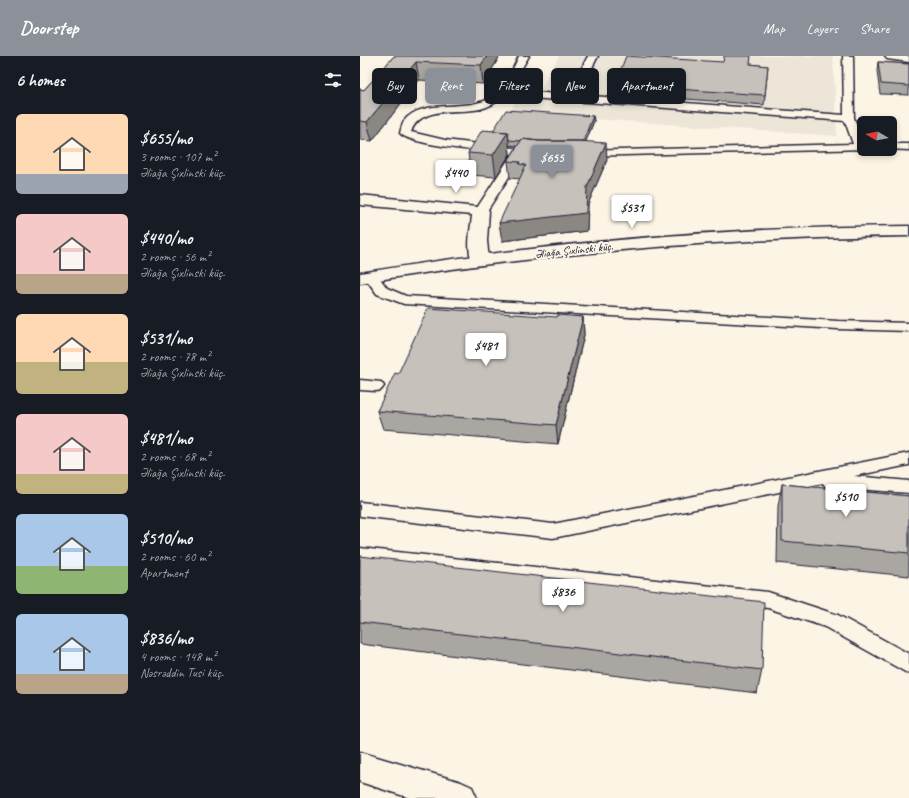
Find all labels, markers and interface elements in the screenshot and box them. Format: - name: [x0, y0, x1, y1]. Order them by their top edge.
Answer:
- text: Doorstep: [20, 16, 78, 40]
- text: Map: [763, 20, 785, 37]
- text: Layers: [807, 20, 838, 37]
- text: Share: [860, 20, 889, 37]
- chip: Buy: [372, 68, 417, 104]
- chip: Rent: [425, 68, 476, 104]
- chip: Filters: [484, 68, 543, 104]
- chip: New: [551, 68, 599, 104]
- chip: Apartment: [607, 68, 686, 104]
- icon: filters: [322, 69, 344, 91]
- text: 6 homes: [16, 70, 64, 91]
- north arrow: [857, 116, 897, 156]
- map controls: [857, 116, 897, 156]
- text: $655/mo: [140, 128, 192, 149]
- icon: home: [48, 130, 96, 178]
- pin: $655: [528, 145, 576, 179]
- text: 3 rooms · 107 m²: [140, 149, 216, 165]
- text: $655: [540, 150, 564, 166]
- pin: $440: [432, 160, 480, 194]
- text: Əliağa Şıxlinski küç.: [140, 165, 225, 181]
- text: $440: [444, 165, 468, 181]
- pin: $531: [608, 195, 656, 229]
- text: $531: [620, 200, 644, 216]
- text: $440/mo: [140, 228, 192, 249]
- icon: home: [48, 230, 96, 278]
- street label: Əliağa Şıxlinski küç.: [534, 238, 614, 262]
- text: 2 rooms · 56 m²: [140, 249, 210, 265]
- text: Əliağa Şıxlinski küç.: [140, 265, 225, 281]
- text: $531/mo: [140, 328, 192, 349]
- icon: home: [48, 330, 96, 378]
- pin: $481: [462, 333, 510, 367]
- text: $481: [474, 338, 498, 354]
- text: 2 rooms · 78 m²: [140, 349, 210, 365]
- text: Əliağa Şıxlinski küç.: [140, 365, 225, 381]
- text: $481/mo: [140, 428, 192, 449]
- icon: home: [48, 430, 96, 478]
- text: 2 rooms · 68 m²: [140, 449, 210, 465]
- text: Əliağa Şıxlinski küç.: [140, 465, 225, 481]
- pin: $510: [822, 484, 870, 518]
- text: $510: [834, 489, 858, 505]
- text: $510/mo: [140, 528, 192, 549]
- icon: home: [48, 530, 96, 578]
- text: 2 rooms · 60 m²: [140, 549, 210, 565]
- text: Apartment: [140, 565, 188, 581]
- pin: $836: [539, 579, 587, 613]
- text: $836: [551, 584, 575, 600]
- text: $836/mo: [140, 628, 193, 649]
- icon: home: [48, 630, 96, 678]
- text: 4 rooms · 148 m²: [140, 649, 216, 665]
- text: Nəsrəddin Tusi küç.: [140, 665, 224, 681]

